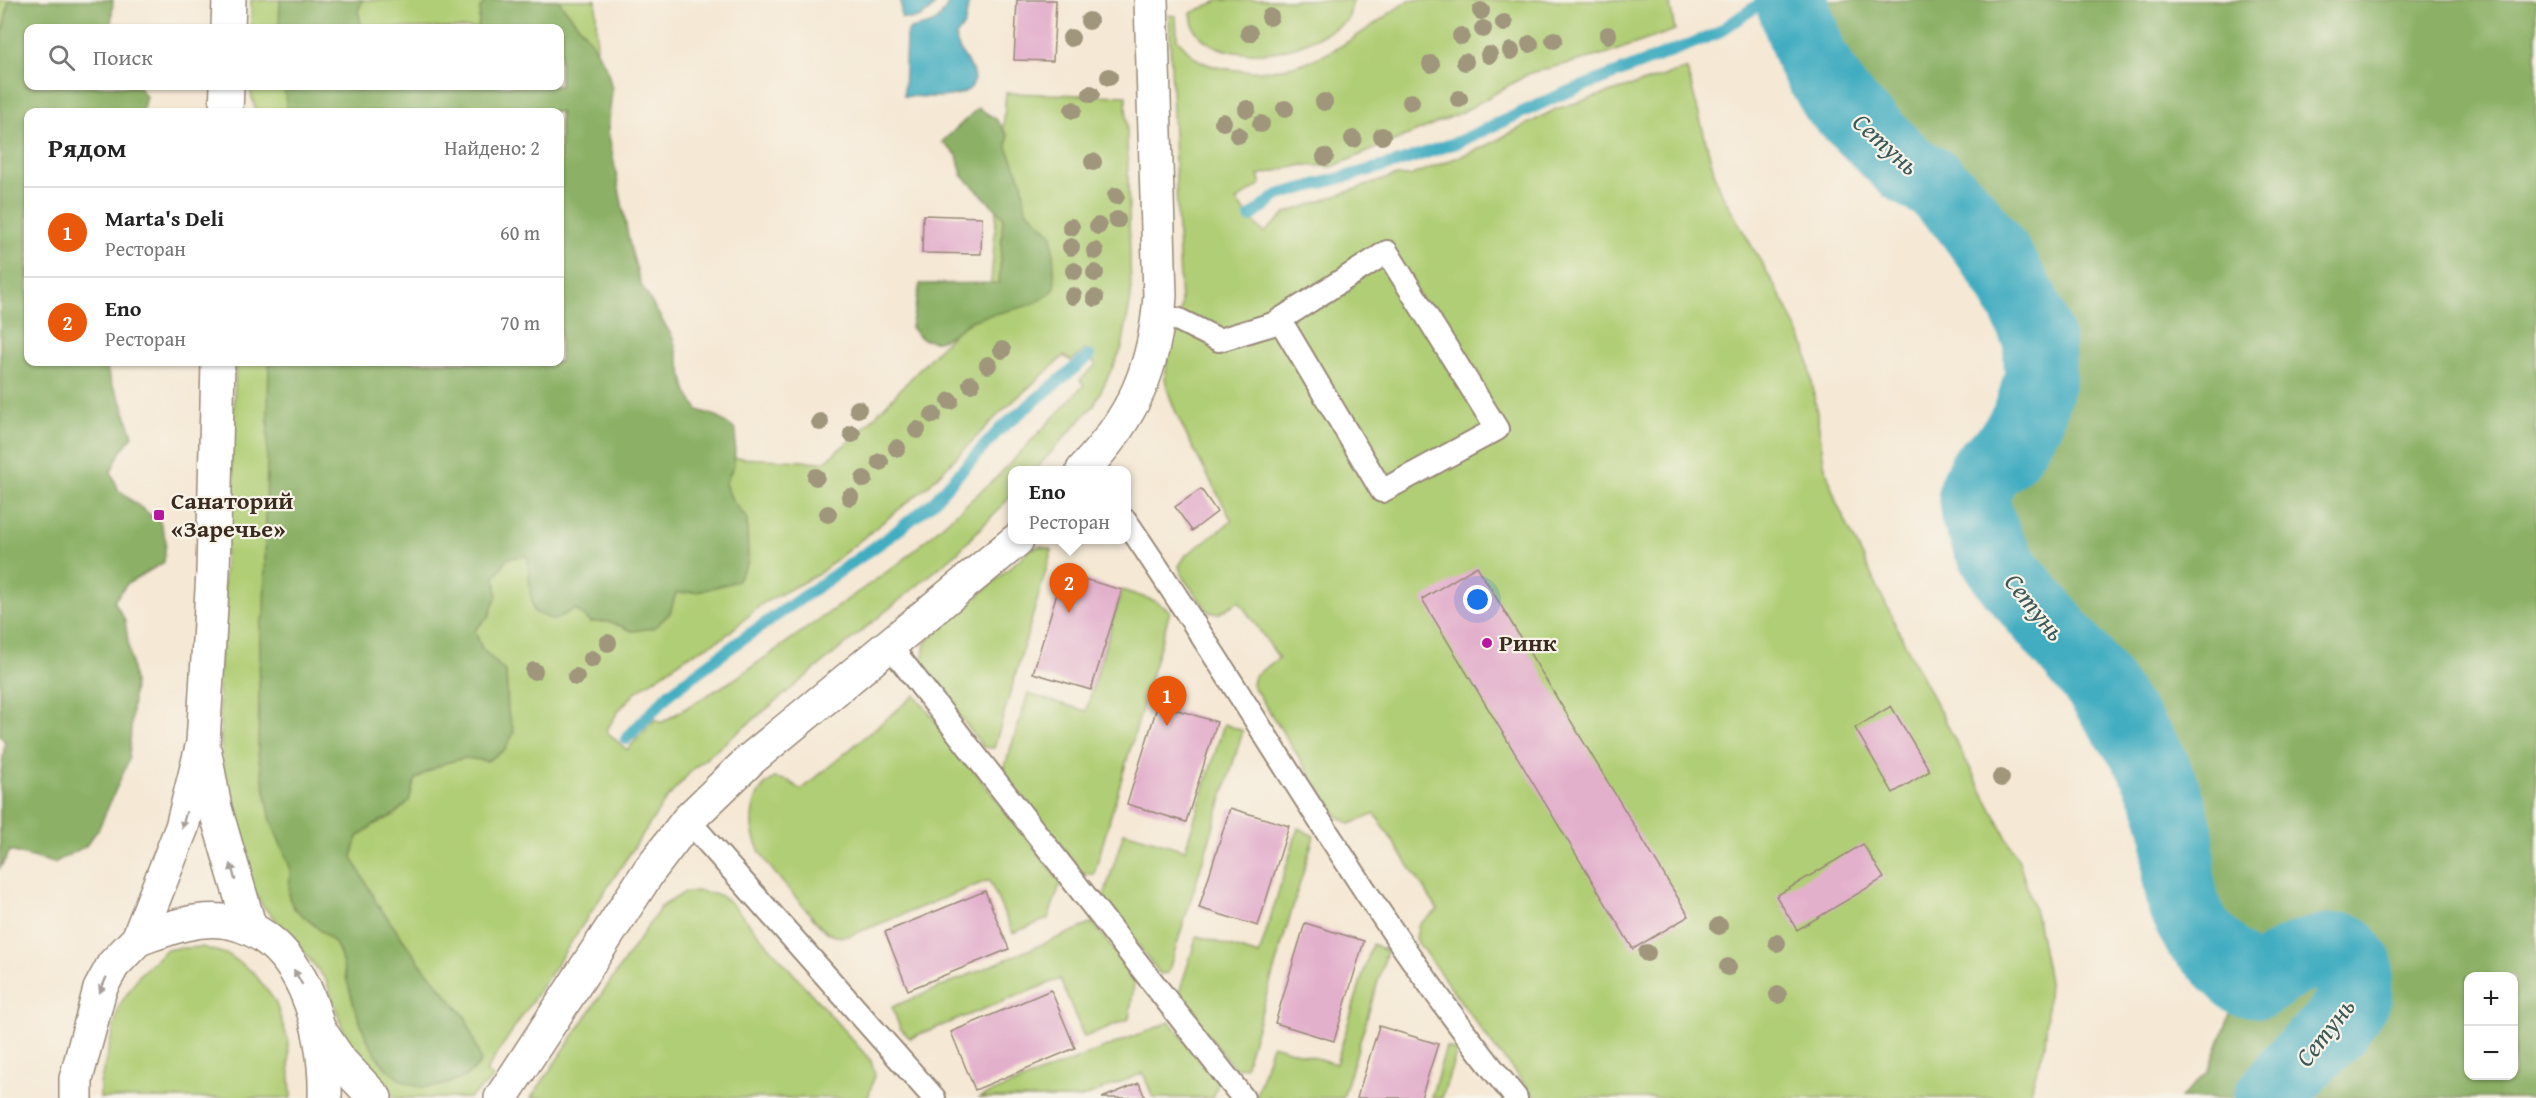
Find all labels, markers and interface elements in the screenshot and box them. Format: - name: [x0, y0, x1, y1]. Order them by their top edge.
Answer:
- search box: [24, 24, 564, 90]
- icon: search: [45, 41, 78, 74]
- text: Поиск: [93, 41, 153, 73]
- water label: Сетунь: [1844, 103, 1928, 184]
- text: Рядом: [48, 128, 126, 167]
- text: Найдено: 2: [444, 133, 540, 162]
- text: Marta's Deli: [105, 202, 224, 234]
- text: 1: [62, 218, 73, 247]
- text: 60 m: [500, 218, 540, 247]
- text: Ресторан: [105, 234, 186, 263]
- text: Eno: [105, 292, 141, 324]
- text: 2: [62, 308, 73, 337]
- text: 70 m: [500, 308, 540, 337]
- text: Ресторан: [105, 324, 186, 353]
- popup: [1008, 466, 1131, 544]
- text: Eno: [1029, 475, 1066, 507]
- place label: Санаторий «Заречье»: [171, 483, 293, 546]
- text: Ресторан: [1029, 507, 1110, 536]
- marker: Санаторий «Заречье»: [152, 508, 166, 522]
- pin: 2: [1050, 564, 1088, 613]
- water label: Сетунь: [1996, 564, 2075, 649]
- your location: [1463, 585, 1492, 614]
- place label: Ринк: [1499, 625, 1557, 660]
- marker: Ринк: [1480, 636, 1494, 650]
- pin: 1: [1148, 676, 1186, 726]
- one-way arrow: [178, 811, 188, 829]
- one-way arrow: [228, 863, 237, 881]
- one-way arrow: [293, 968, 303, 985]
- map controls: [2464, 972, 2518, 1080]
- button: +: [2464, 972, 2518, 1026]
- one-way arrow: [98, 977, 108, 995]
- water label: Сетунь: [2285, 989, 2364, 1075]
- button: −: [2464, 1026, 2518, 1080]

